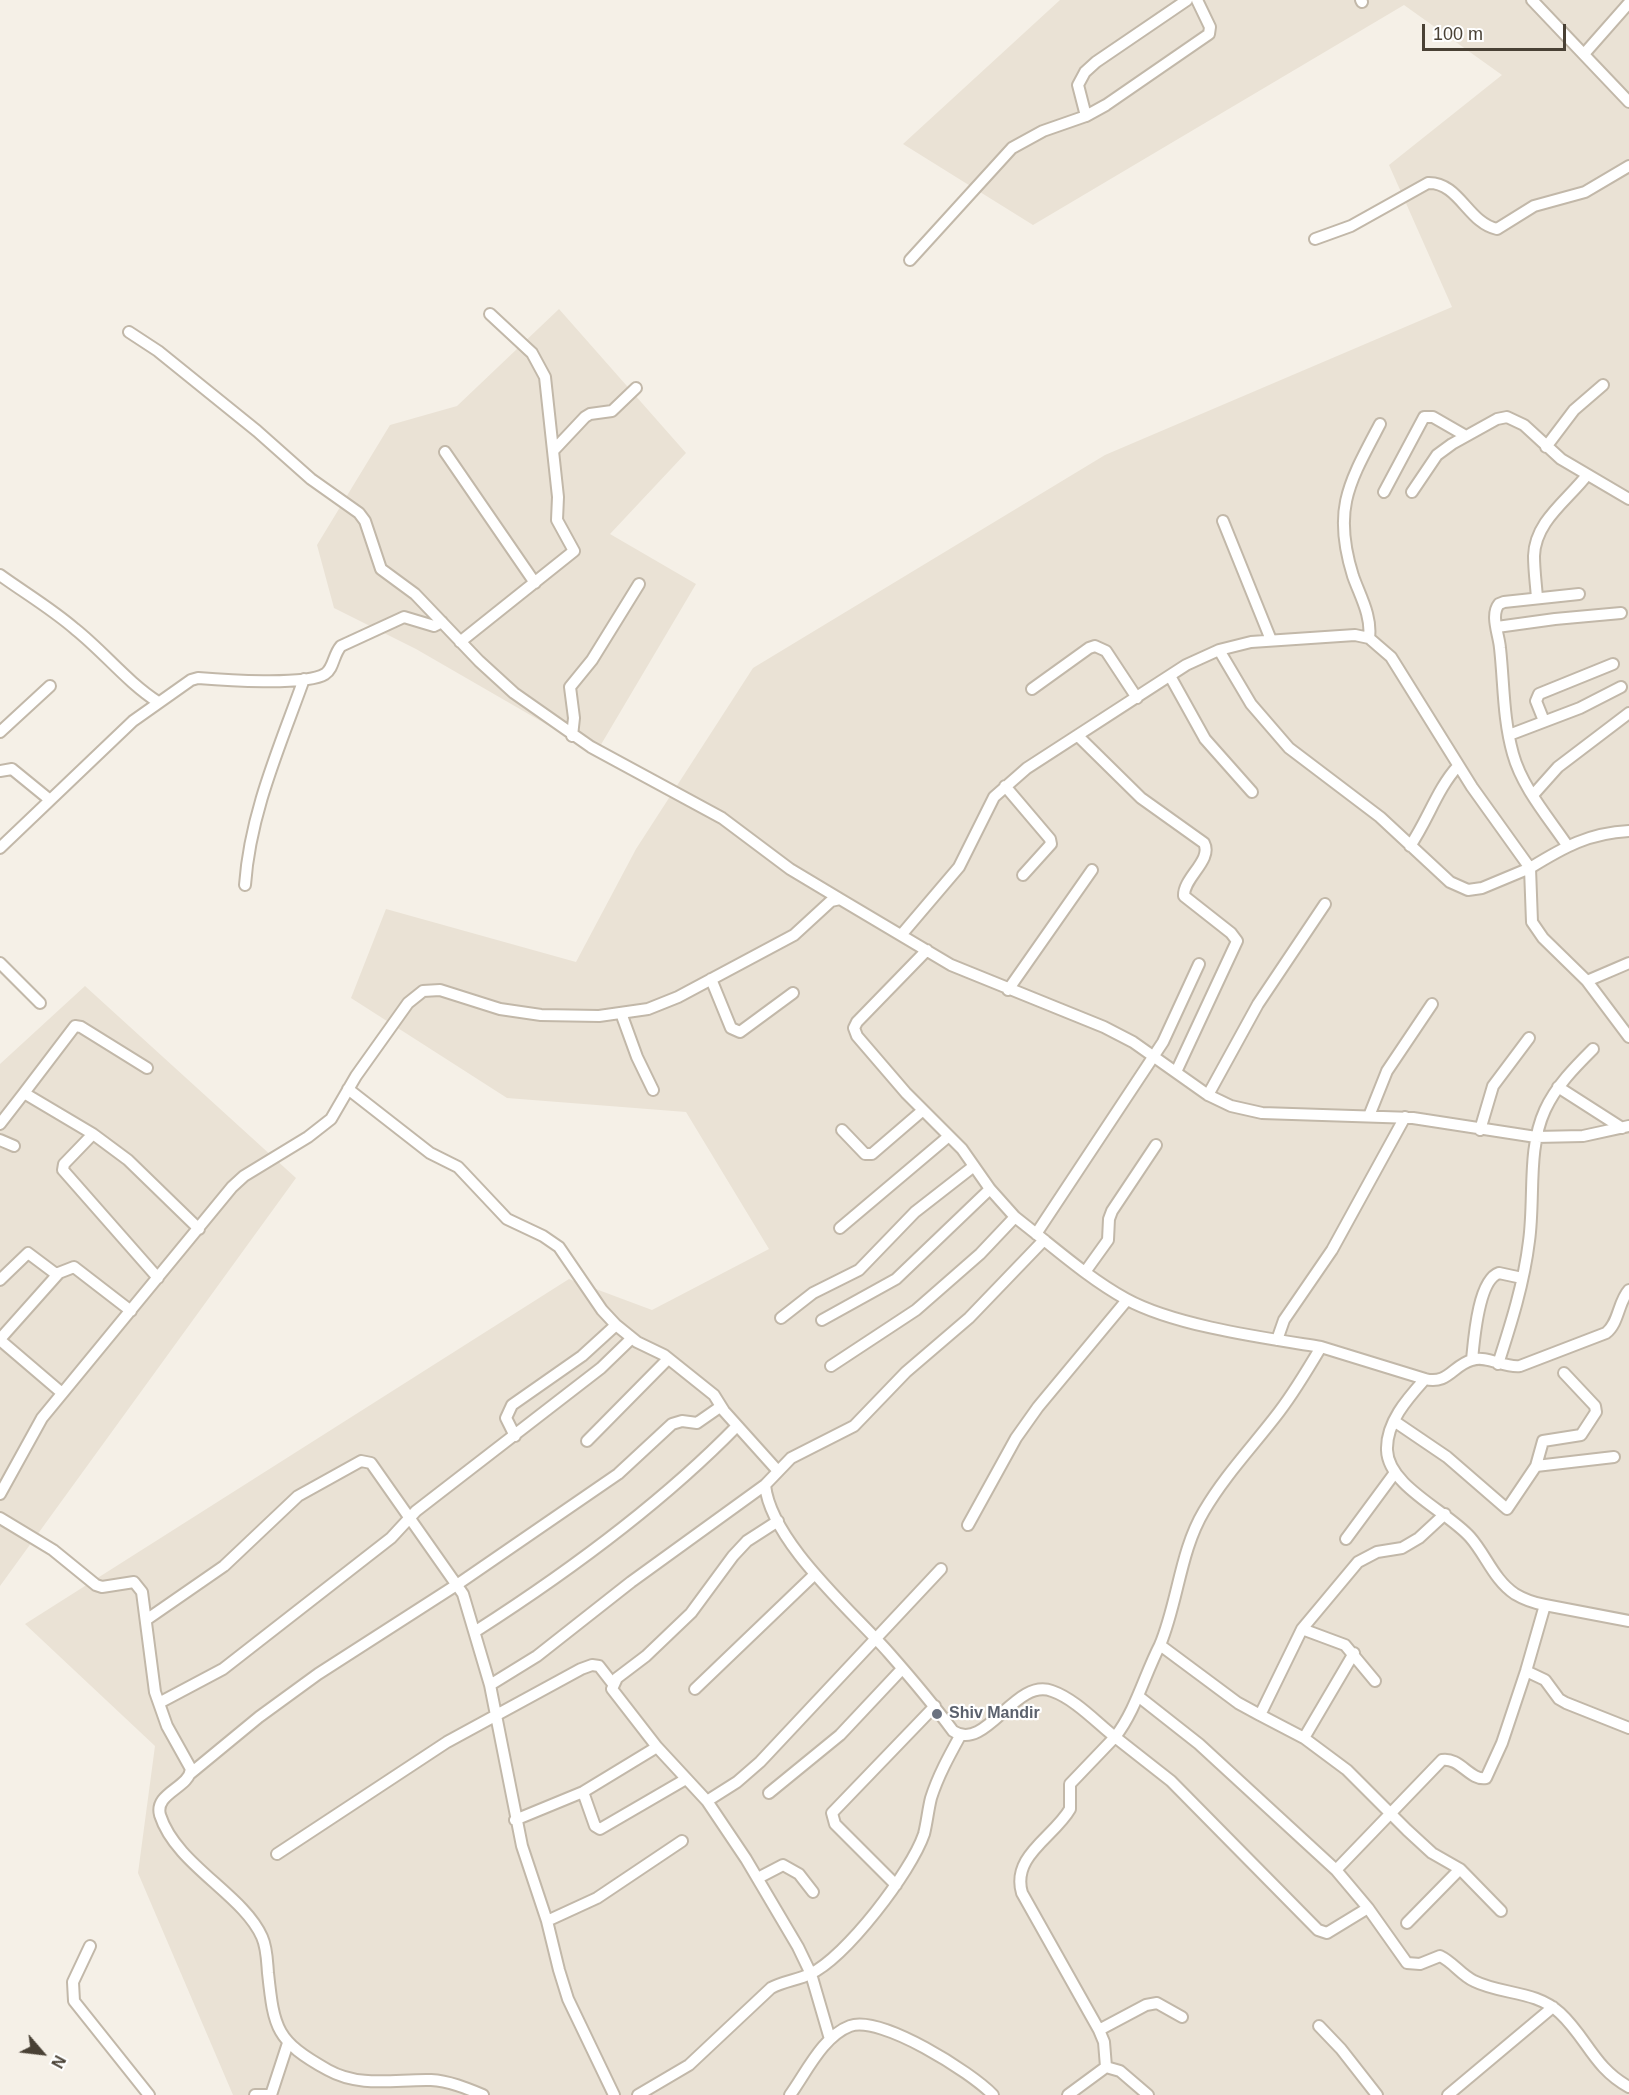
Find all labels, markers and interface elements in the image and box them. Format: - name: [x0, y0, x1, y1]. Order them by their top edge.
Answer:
- scale bar: [1425, 12, 1569, 50]
- text: 100 m: [1433, 24, 1483, 44]
- place label: Shiv Mandir: [949, 1704, 1040, 1724]
- marker: Shiv Mandir: [930, 1707, 944, 1721]
- north arrow: [12, 2023, 72, 2083]
- text: N: [48, 2053, 69, 2071]

